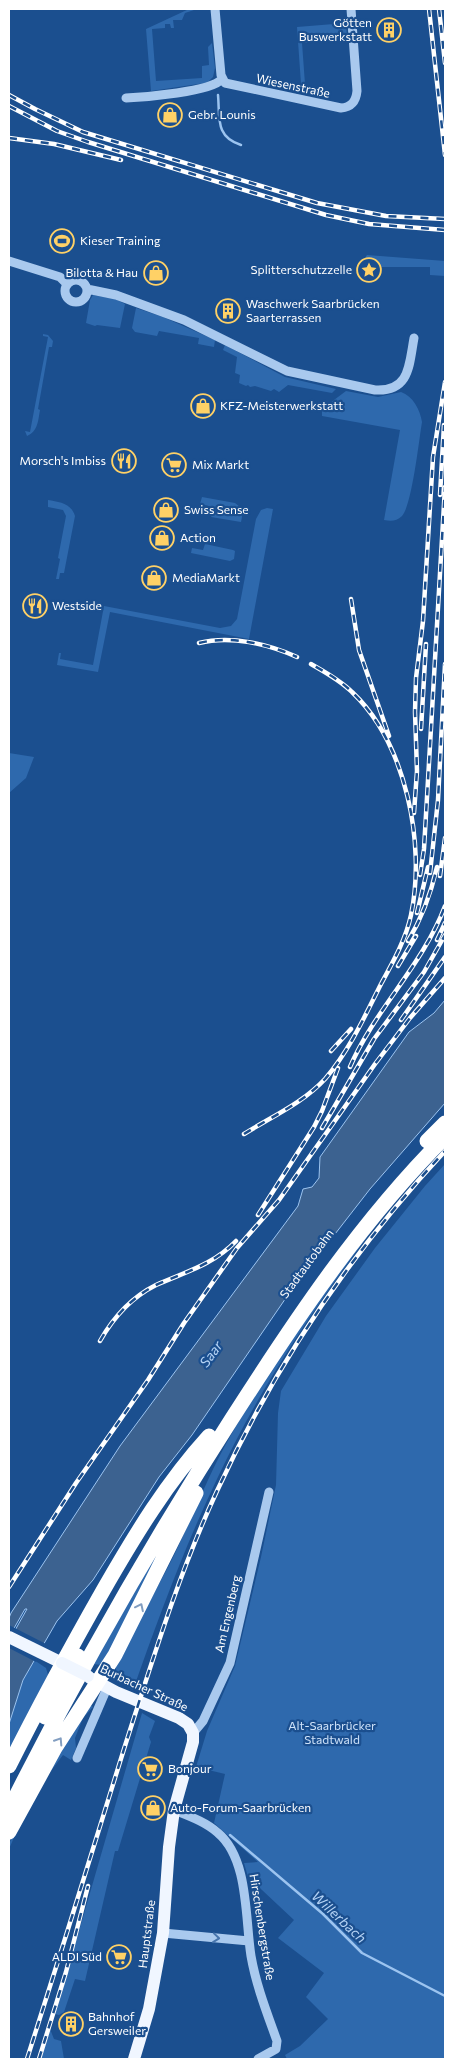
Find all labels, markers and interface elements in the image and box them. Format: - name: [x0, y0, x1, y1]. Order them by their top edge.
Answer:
- place label: Götten Buswerkstatt: [299, 15, 372, 43]
- building icon: Götten Buswerkstatt: [376, 17, 402, 43]
- street label: Wiesenstraße: [255, 70, 331, 100]
- shop icon: Gebr. Lounis: [157, 102, 183, 128]
- place label: Gebr. Lounis: [188, 107, 256, 121]
- sports icon: Kieser Training: [49, 228, 75, 254]
- place label: Kieser Training: [80, 233, 161, 247]
- place icon: Splitterschutzzelle: [356, 257, 382, 283]
- shop icon: Bilotta & Hau: [143, 260, 169, 286]
- place label: Splitterschutzzelle: [251, 262, 352, 276]
- place label: Bilotta & Hau: [66, 265, 138, 279]
- place label: Waschwerk Saarbrücken Saarterrassen: [246, 296, 380, 324]
- building icon: Waschwerk Saarbrücken Saarterrassen: [215, 298, 241, 324]
- shop icon: KFZ-Meisterwerkstatt: [190, 393, 216, 419]
- place label: KFZ-Meisterwerkstatt: [220, 398, 343, 412]
- restaurant icon: Morsch's Imbiss: [111, 448, 137, 474]
- supermarket icon: Mix Markt: [161, 452, 187, 478]
- place label: Morsch's Imbiss: [19, 453, 106, 467]
- place label: Mix Markt: [192, 457, 249, 471]
- shop icon: Swiss Sense: [153, 497, 179, 523]
- place label: Swiss Sense: [184, 502, 249, 516]
- shop icon: Action: [149, 525, 175, 551]
- place label: Action: [180, 530, 216, 544]
- shop icon: MediaMarkt: [141, 565, 167, 591]
- place label: MediaMarkt: [172, 570, 240, 584]
- restaurant icon: Westside: [22, 593, 48, 619]
- place label: Westside: [52, 598, 102, 612]
- street label: Stadtautobahn: [276, 1226, 336, 1301]
- water label: Saar: [195, 1337, 226, 1370]
- street label: Am Engenberg: [211, 1573, 243, 1654]
- one-way arrow: [134, 1603, 144, 1612]
- street label: Burbacher Straße: [98, 1661, 191, 1714]
- park label: Alt-Saarbrücker Stadtwald: [288, 1718, 376, 1746]
- one-way arrow: [53, 1738, 62, 1747]
- supermarket icon: Bonjour: [137, 1756, 163, 1782]
- place label: Bonjour: [168, 1761, 212, 1775]
- shop icon: Auto-Forum-Saarbrücken: [140, 1795, 166, 1821]
- place label: Auto-Forum-Saarbrücken: [170, 1800, 311, 1814]
- street label: Hirschenbergstraße: [248, 1873, 278, 1981]
- water label: Willerbach: [308, 1887, 370, 1946]
- street label: Hauptstraße: [135, 1899, 157, 1969]
- one-way arrow: [212, 1932, 220, 1943]
- supermarket icon: ALDI Süd: [106, 1944, 132, 1970]
- place label: ALDI Süd: [52, 1949, 102, 1963]
- place label: Bahnhof Gersweiler: [88, 2009, 146, 2037]
- building icon: Bahnhof Gersweiler: [58, 2011, 84, 2037]

